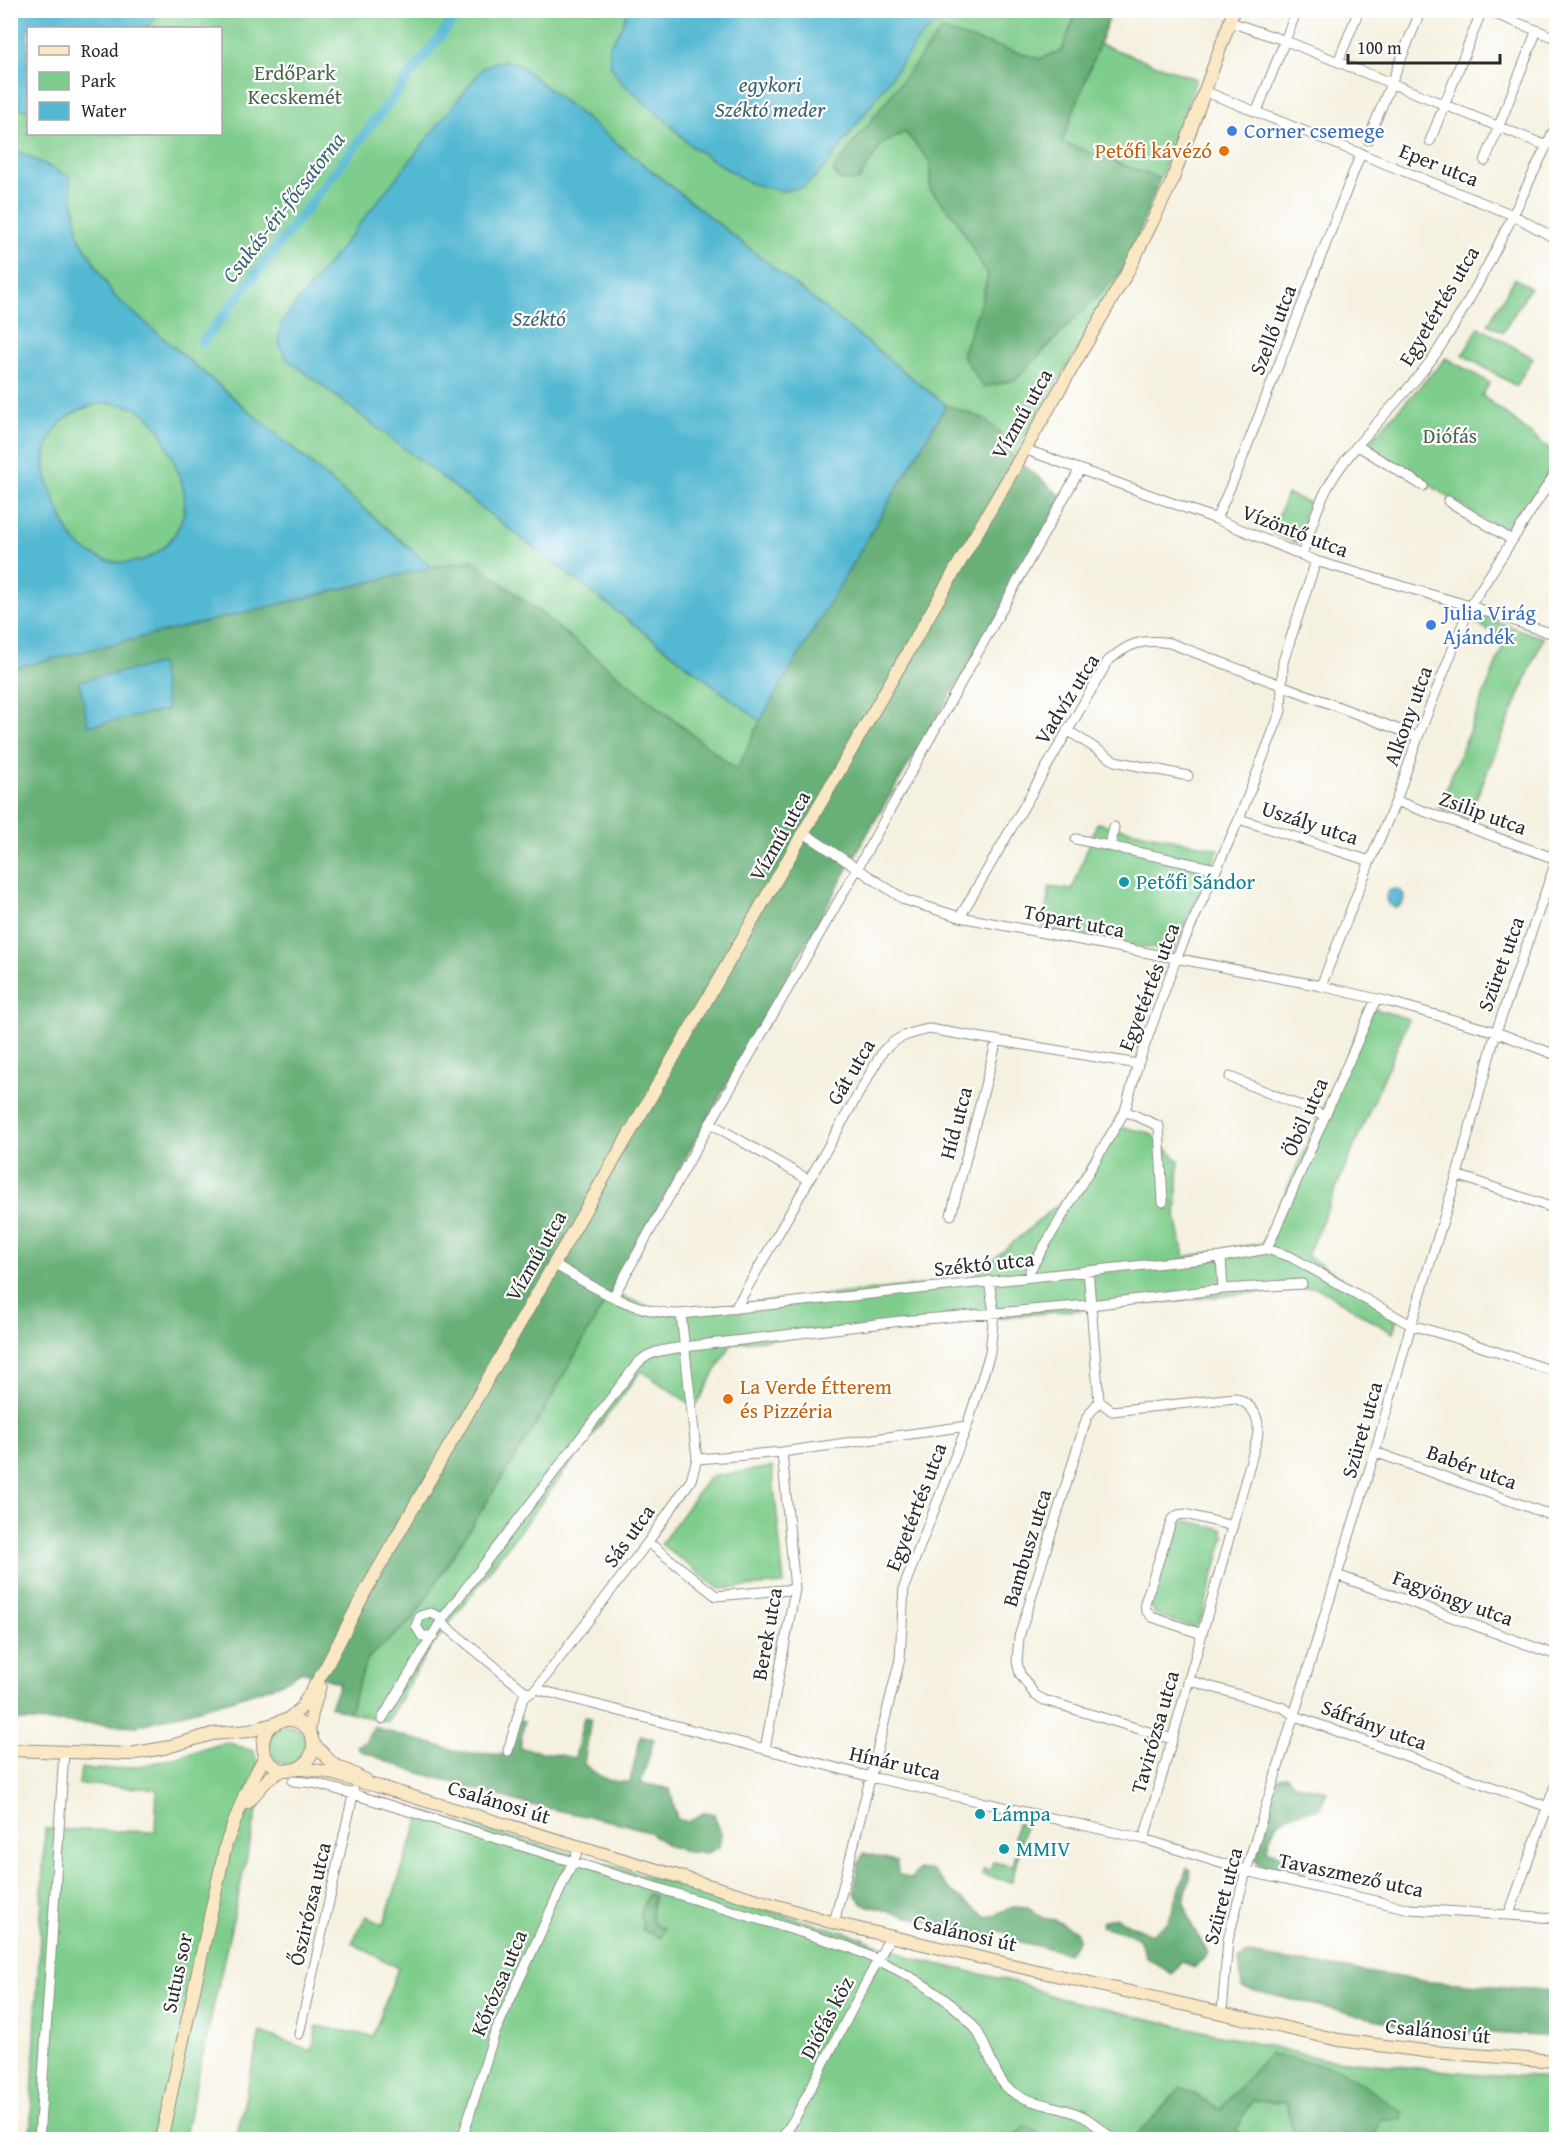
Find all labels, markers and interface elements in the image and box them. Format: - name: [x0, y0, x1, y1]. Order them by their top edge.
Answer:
- legend: [27, 27, 222, 135]
- scale bar: [1348, 27, 1500, 65]
- text: 100 m: [1357, 34, 1402, 61]
- text: Road: [81, 37, 119, 64]
- park label: ErdőPark Kecskemét: [248, 57, 343, 112]
- text: Park: [81, 67, 117, 94]
- water label: egykori Széktó meder: [715, 68, 826, 125]
- text: Water: [81, 97, 127, 124]
- place label: Corner csemege: [1244, 115, 1385, 146]
- marker: Corner csemege: [1225, 124, 1239, 138]
- water label: Csukás-éri-főcsatorna: [214, 125, 352, 289]
- place label: Petőfi kávézó: [1095, 135, 1212, 166]
- street label: Eper utca: [1395, 135, 1484, 194]
- marker: Petőfi kávézó: [1217, 144, 1231, 158]
- street label: Egyetértés utca: [1390, 240, 1487, 372]
- street label: Szellő utca: [1241, 280, 1304, 379]
- water label: Széktó: [512, 302, 566, 334]
- street label: Vízmű utca: [983, 363, 1060, 465]
- park label: Diófás: [1423, 420, 1477, 451]
- street label: Vízöntő utca: [1237, 496, 1353, 565]
- place label: Julia Virág Ajándék: [1440, 597, 1537, 652]
- marker: Julia Virág Ajándék: [1424, 618, 1438, 632]
- street label: Vadvíz utca: [1026, 647, 1107, 750]
- street label: Alkony utca: [1375, 661, 1440, 770]
- street label: Zsilip utca: [1435, 782, 1531, 843]
- street label: Vízmű utca: [741, 785, 818, 887]
- street label: Uszály utca: [1258, 792, 1363, 853]
- place label: Petőfi Sándor: [1136, 866, 1255, 897]
- marker: Petőfi Sándor: [1117, 875, 1131, 889]
- street label: Tópart utca: [1021, 896, 1127, 946]
- street label: Szüret utca: [1469, 912, 1532, 1016]
- street label: Egyetértés utca: [1110, 918, 1187, 1055]
- street label: Gát utca: [819, 1033, 883, 1111]
- street label: Öböl utca: [1274, 1073, 1336, 1161]
- street label: Híd utca: [931, 1083, 980, 1162]
- street label: Vízmű utca: [497, 1205, 574, 1307]
- street label: Széktó utca: [932, 1243, 1036, 1284]
- place label: La Verde Étterem és Pizzéria: [740, 1371, 892, 1426]
- street label: Szüret utca: [1333, 1378, 1390, 1482]
- marker: La Verde Étterem és Pizzéria: [721, 1392, 735, 1406]
- street label: Babér utca: [1423, 1436, 1522, 1497]
- street label: Egyetértés utca: [877, 1438, 954, 1575]
- street label: Bambusz utca: [994, 1485, 1059, 1610]
- street label: Sás utca: [595, 1498, 662, 1574]
- street label: Fagyöngy utca: [1389, 1561, 1518, 1634]
- street label: Berek utca: [743, 1585, 790, 1683]
- street label: Tavirózsa utca: [1122, 1667, 1187, 1797]
- street label: Sáfrány utca: [1317, 1691, 1431, 1758]
- street label: Hínár utca: [846, 1737, 944, 1788]
- street label: Csalánosi út: [444, 1771, 555, 1832]
- place label: Lámpa: [992, 1798, 1051, 1829]
- marker: Lámpa: [973, 1807, 987, 1821]
- place label: MMIV: [1016, 1833, 1071, 1864]
- street label: Őszirózsa utca: [280, 1839, 339, 1969]
- marker: MMIV: [997, 1842, 1011, 1856]
- street label: Szüret utca: [1195, 1844, 1250, 1948]
- street label: Tavaszmező utca: [1276, 1844, 1427, 1905]
- street label: Csalánosi út: [910, 1906, 1021, 1960]
- street label: Kőrózsa utca: [462, 1925, 535, 2041]
- street label: Sutus sor: [153, 1930, 200, 2016]
- street label: Diófás köz: [792, 1971, 861, 2065]
- street label: Csalánosi út: [1384, 2010, 1493, 2051]

